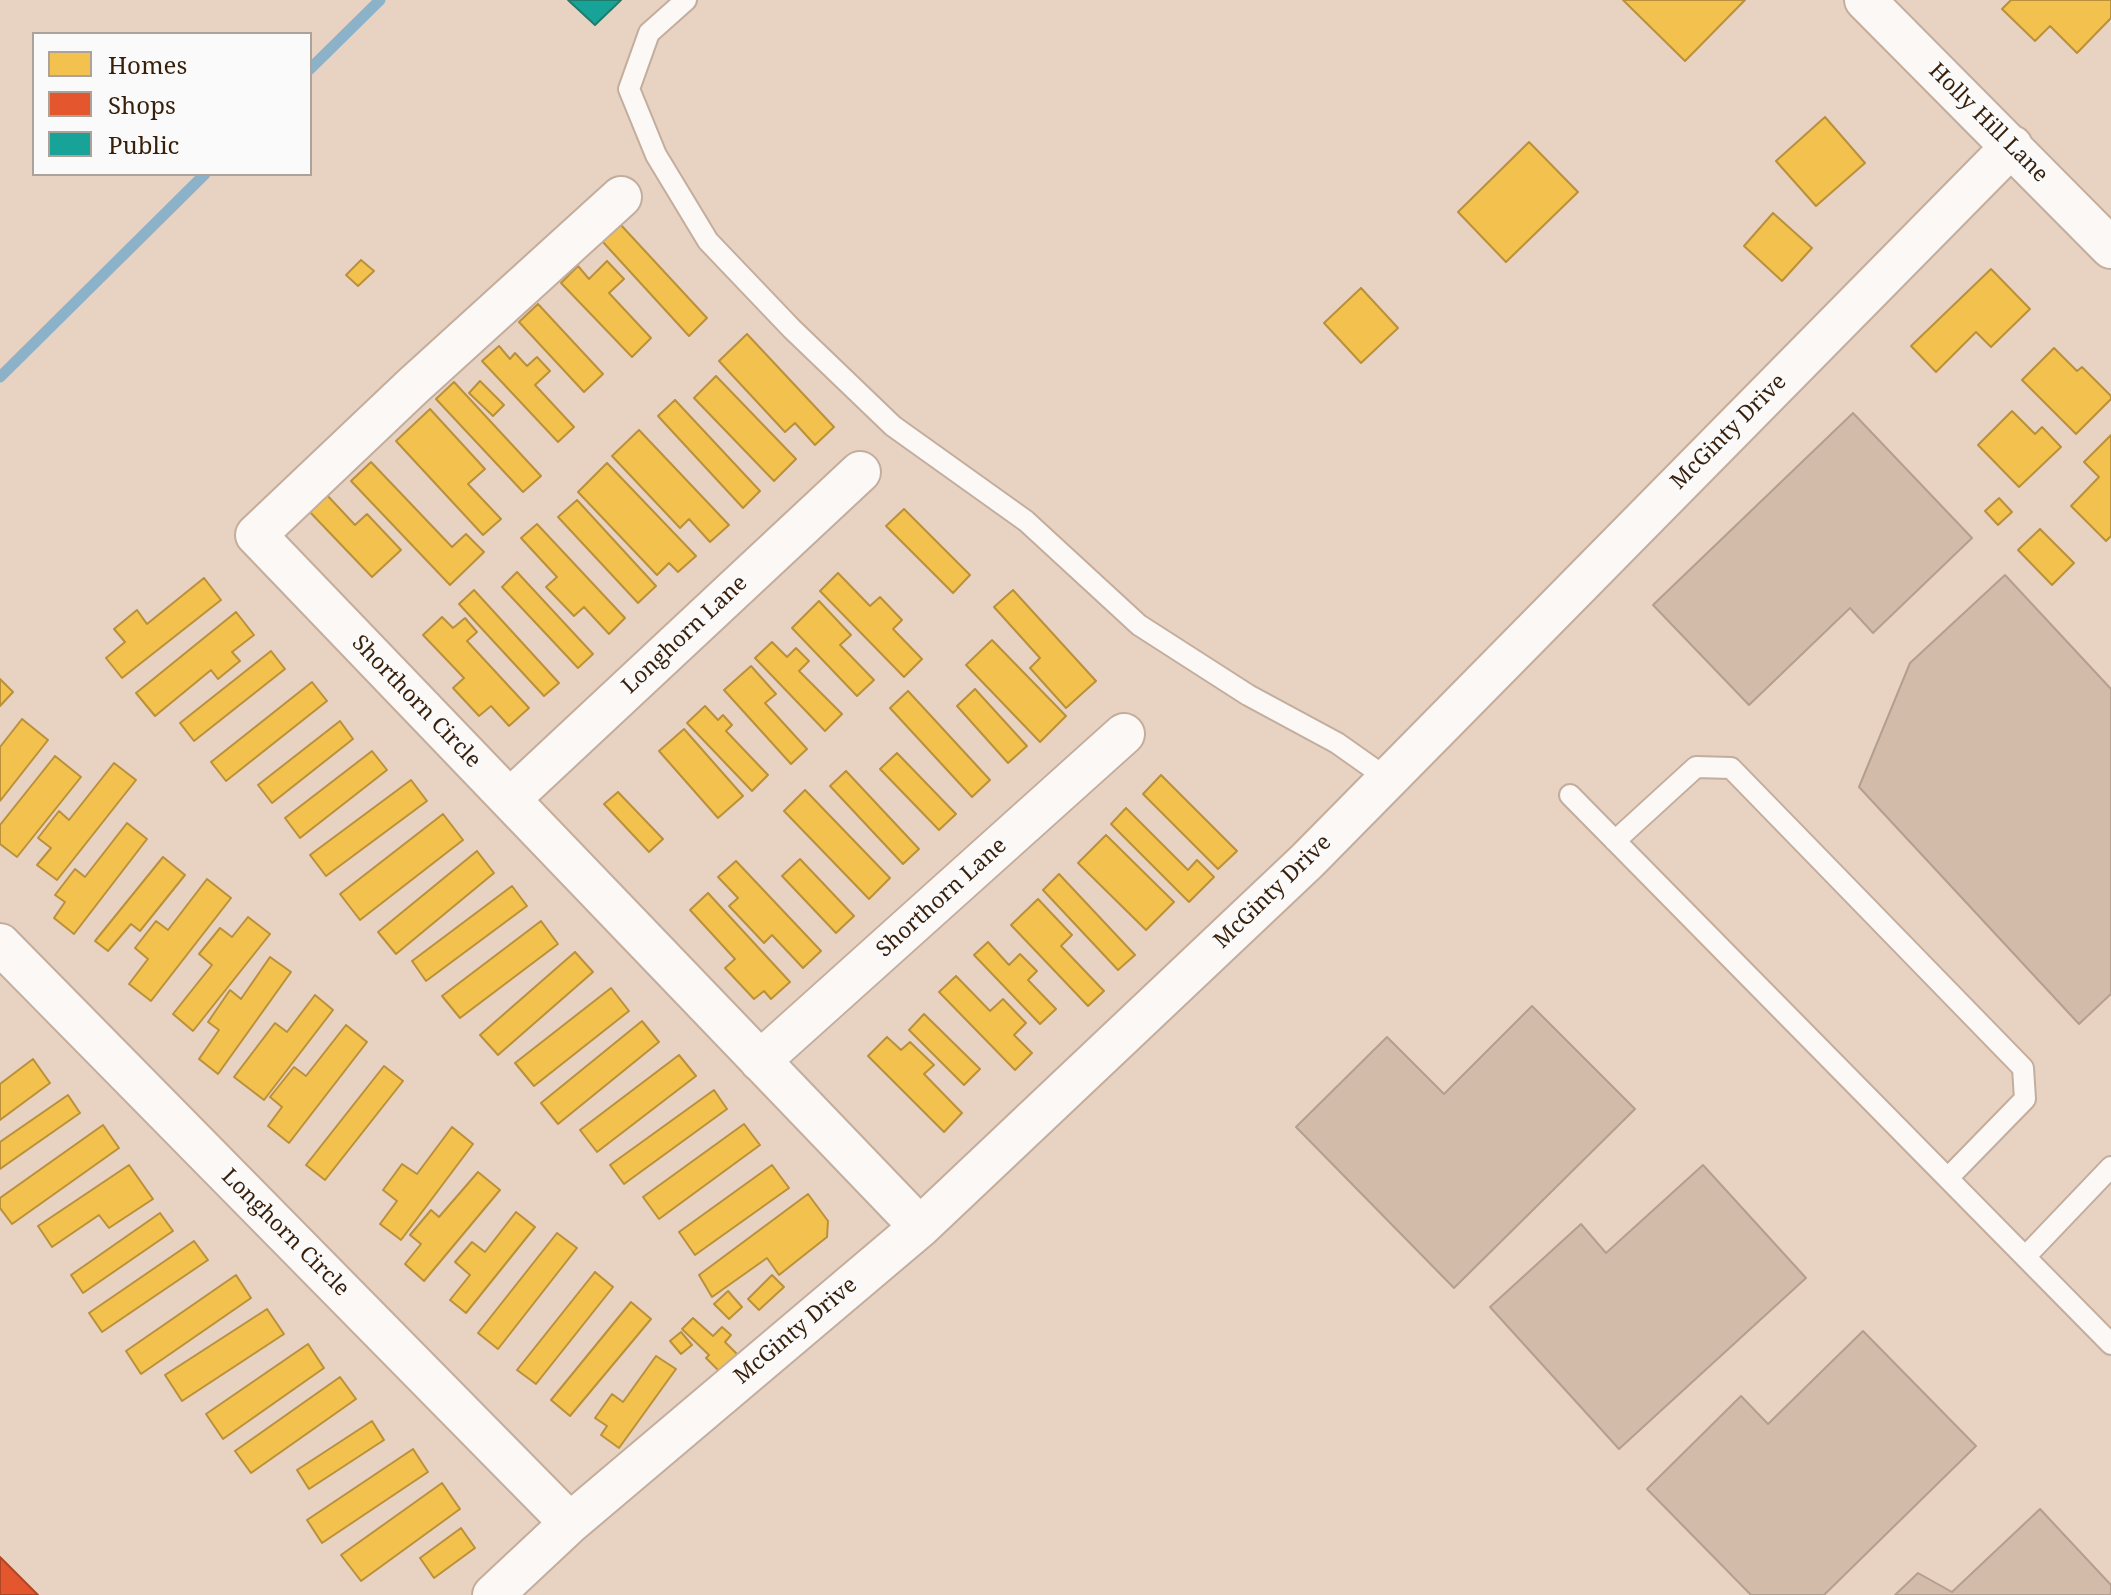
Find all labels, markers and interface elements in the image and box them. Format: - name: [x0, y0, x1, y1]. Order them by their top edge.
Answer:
- legend: [32, 32, 312, 176]
- text: Homes: [108, 48, 187, 81]
- street label: Holly Hill Lane: [1923, 58, 2053, 188]
- text: Shops: [108, 88, 176, 121]
- text: Public: [108, 128, 179, 161]
- street label: McGinty Drive: [1666, 369, 1792, 495]
- street label: Longhorn Lane: [617, 570, 753, 700]
- street label: Shorthorn Circle: [346, 630, 486, 774]
- street label: McGinty Drive: [1209, 830, 1337, 954]
- street label: Shorthorn Lane: [872, 833, 1012, 963]
- street label: Longhorn Circle: [216, 1164, 354, 1302]
- street label: McGinty Drive: [729, 1272, 863, 1390]

